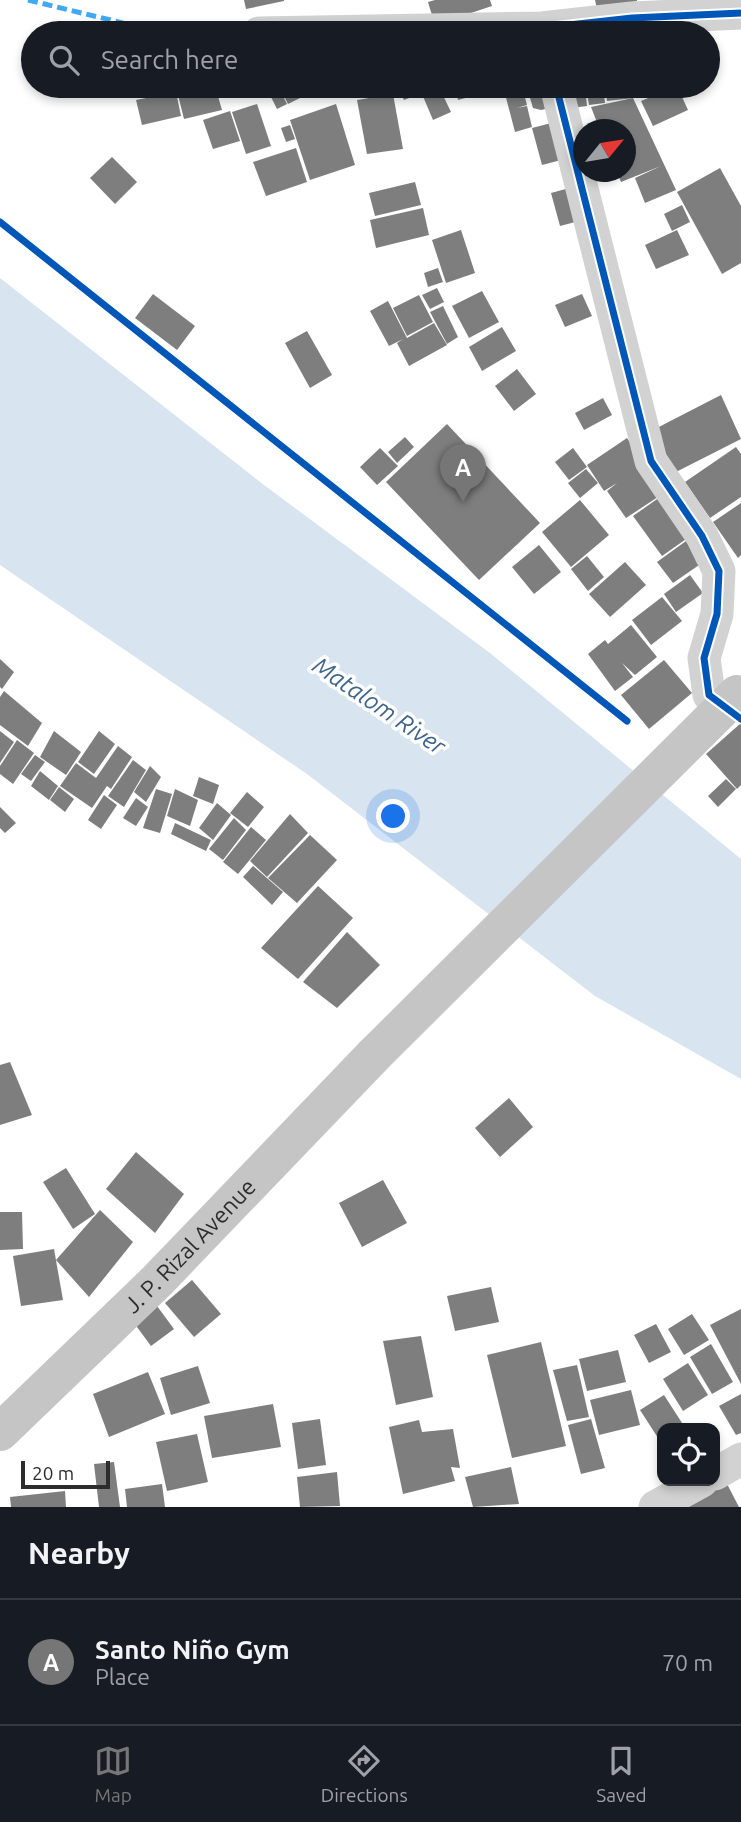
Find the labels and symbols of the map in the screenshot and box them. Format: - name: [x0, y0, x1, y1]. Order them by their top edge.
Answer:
- north arrow: [573, 119, 636, 182]
- pin: A: [440, 444, 486, 502]
- water label: Matalom River: [308, 651, 451, 760]
- your location: [376, 799, 410, 833]
- street label: J. P. Rizal Avenue: [119, 1174, 260, 1317]
- scale bar: [21, 1458, 110, 1490]

